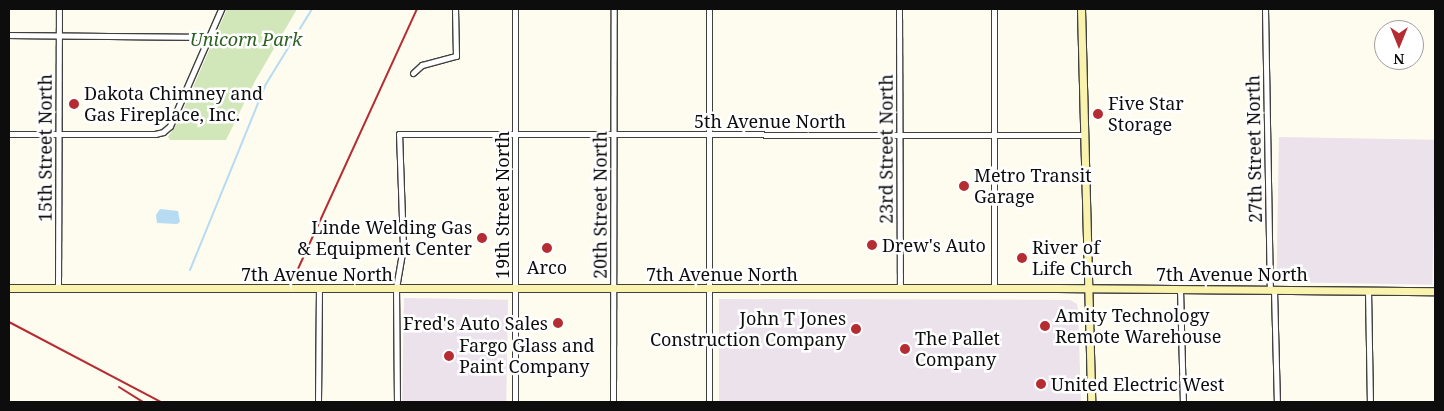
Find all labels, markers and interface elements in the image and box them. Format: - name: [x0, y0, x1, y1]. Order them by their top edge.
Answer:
- north arrow: [1374, 20, 1424, 70]
- park label: Unicorn Park: [190, 28, 302, 50]
- text: N: [1393, 50, 1405, 69]
- street label: 15th Street North: [34, 74, 56, 222]
- street label: 23rd Street North: [875, 74, 897, 224]
- street label: 27th Street North: [1242, 75, 1266, 223]
- place label: Dakota Chimney and Gas Fireplace, Inc.: [84, 83, 263, 126]
- place label: Five Star Storage: [1108, 93, 1184, 136]
- marker: Dakota Chimney and Gas Fireplace, Inc.: [68, 98, 80, 110]
- marker: Five Star Storage: [1092, 108, 1104, 120]
- street label: 5th Avenue North: [694, 110, 846, 132]
- street label: 19th Street North: [491, 131, 513, 279]
- street label: 20th Street North: [589, 131, 611, 279]
- place label: Metro Transit Garage: [974, 165, 1092, 208]
- marker: Metro Transit Garage: [958, 180, 970, 192]
- place label: Linde Welding Gas & Equipment Center: [297, 217, 472, 260]
- marker: Linde Welding Gas & Equipment Center: [476, 232, 488, 244]
- place label: Drew's Auto: [882, 234, 986, 256]
- place label: River of Life Church: [1032, 237, 1133, 280]
- marker: Drew's Auto: [866, 239, 878, 251]
- marker: Arco: [541, 242, 553, 254]
- marker: River of Life Church: [1016, 252, 1028, 264]
- place label: Arco: [527, 256, 567, 278]
- street label: 7th Avenue North: [241, 263, 393, 285]
- street label: 7th Avenue North: [646, 263, 798, 285]
- street label: 7th Avenue North: [1156, 263, 1308, 285]
- place label: Amity Technology Remote Warehouse: [1055, 305, 1221, 348]
- place label: John T Jones Construction Company: [650, 308, 846, 350]
- place label: Fred's Auto Sales: [403, 312, 548, 334]
- marker: Fred's Auto Sales: [552, 317, 564, 329]
- marker: Amity Technology Remote Warehouse: [1039, 320, 1051, 332]
- marker: John T Jones Construction Company: [850, 323, 862, 335]
- place label: The Pallet Company: [915, 328, 1000, 370]
- place label: Fargo Glass and Paint Company: [459, 335, 595, 378]
- marker: The Pallet Company: [899, 343, 911, 355]
- marker: Fargo Glass and Paint Company: [443, 350, 455, 362]
- place label: United Electric West: [1051, 373, 1224, 395]
- marker: United Electric West: [1035, 378, 1047, 390]

